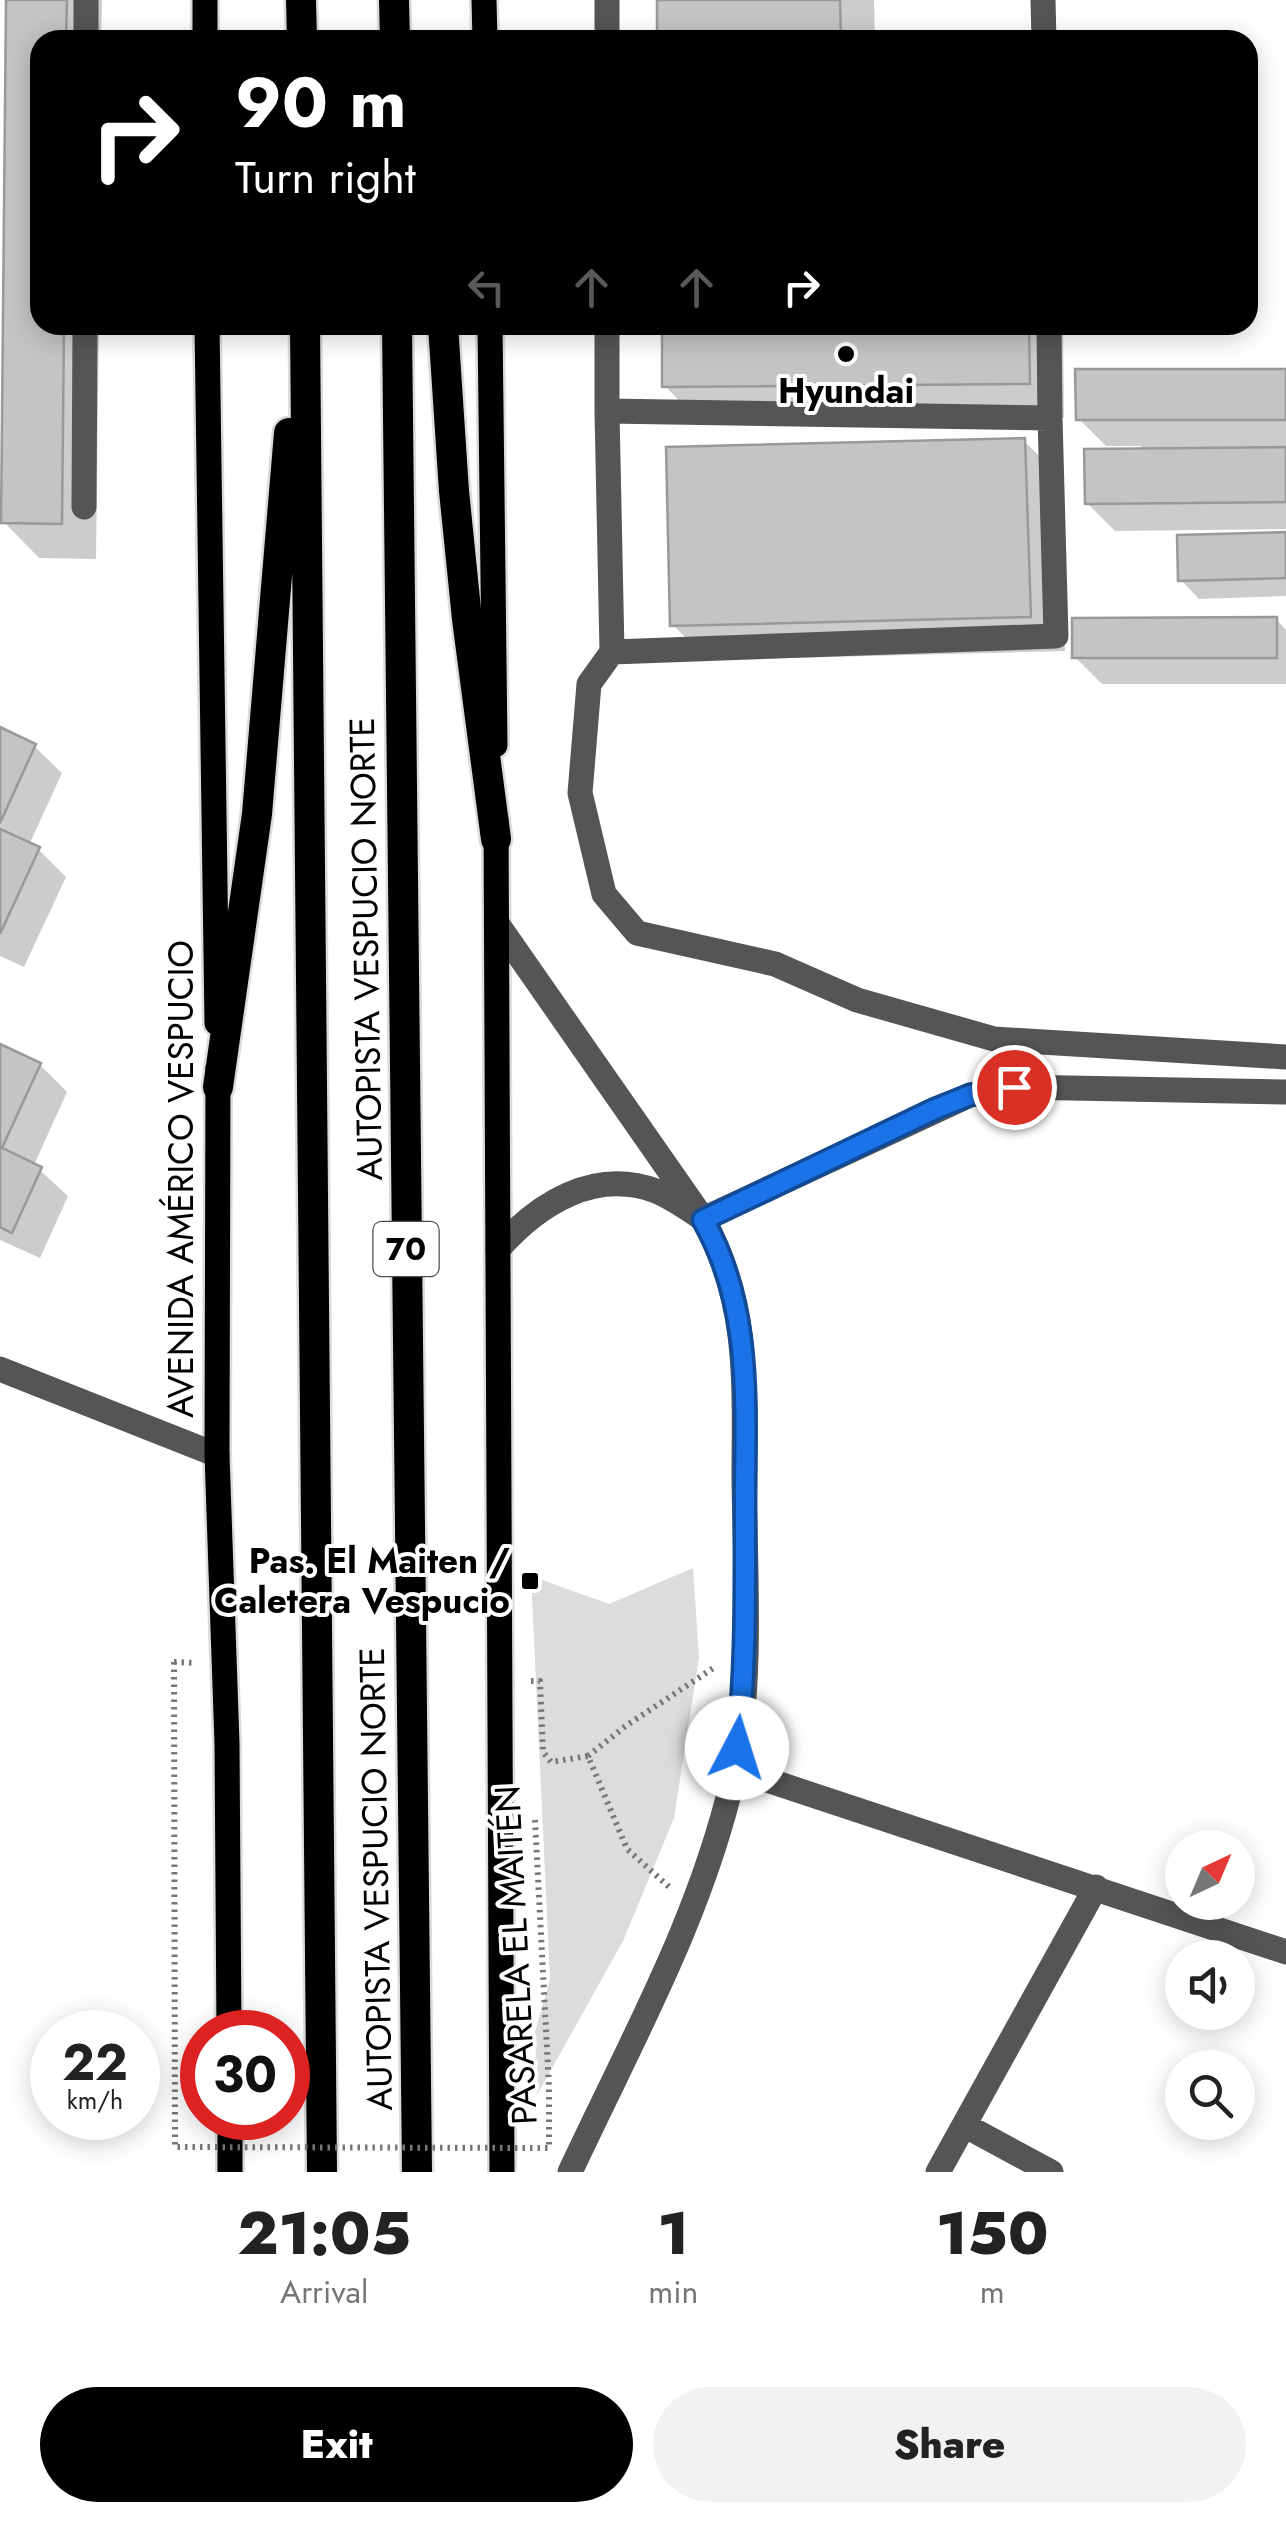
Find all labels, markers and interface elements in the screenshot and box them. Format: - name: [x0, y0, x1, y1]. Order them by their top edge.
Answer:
- text: 90 m: [235, 52, 407, 153]
- icon: right: [70, 70, 200, 200]
- text: Turn right: [235, 145, 416, 210]
- icon: left: [459, 260, 514, 315]
- icon: ahead: [564, 260, 619, 315]
- icon: ahead: [669, 260, 724, 315]
- icon: right: [774, 260, 829, 315]
- marker: Hyundai: [835, 343, 857, 365]
- place label: Hyundai: [778, 366, 914, 416]
- street label: AUTOPISTA VESPUCIO NORTE: [337, 717, 395, 1181]
- street label: AVENIDA AMÉRICO VESPUCIO: [156, 940, 206, 1418]
- pin: [972, 1045, 1057, 1130]
- icon: arrive: [987, 1060, 1042, 1115]
- road number: 70: [374, 1222, 438, 1276]
- place label: Pas. El Maiten / Caletera Vespucio: [214, 1536, 510, 1626]
- marker: Pas. El Maiten / Caletera Vespucio: [519, 1570, 541, 1592]
- street label: AUTOPISTA VESPUCIO NORTE: [347, 1647, 405, 2111]
- position arrow: [685, 1696, 789, 1800]
- street label: PASARELA EL MAITÉN: [482, 1784, 550, 2126]
- north arrow: [1165, 1830, 1255, 1920]
- map controls: [1165, 1830, 1255, 2140]
- button: sound: [1165, 1940, 1255, 2030]
- speed limit sign: 30: [180, 2010, 310, 2140]
- text: 22: [62, 2026, 128, 2099]
- button: search: [1165, 2050, 1255, 2140]
- text: km/h: [67, 2082, 123, 2118]
- text: 21:05: [238, 2190, 411, 2277]
- text: 1: [658, 2190, 689, 2277]
- text: 150: [936, 2190, 1049, 2277]
- text: Arrival: [280, 2269, 368, 2315]
- text: min: [648, 2269, 698, 2315]
- text: m: [980, 2269, 1005, 2315]
- button: Exit: [40, 2387, 633, 2502]
- button: Share: [653, 2387, 1246, 2502]

